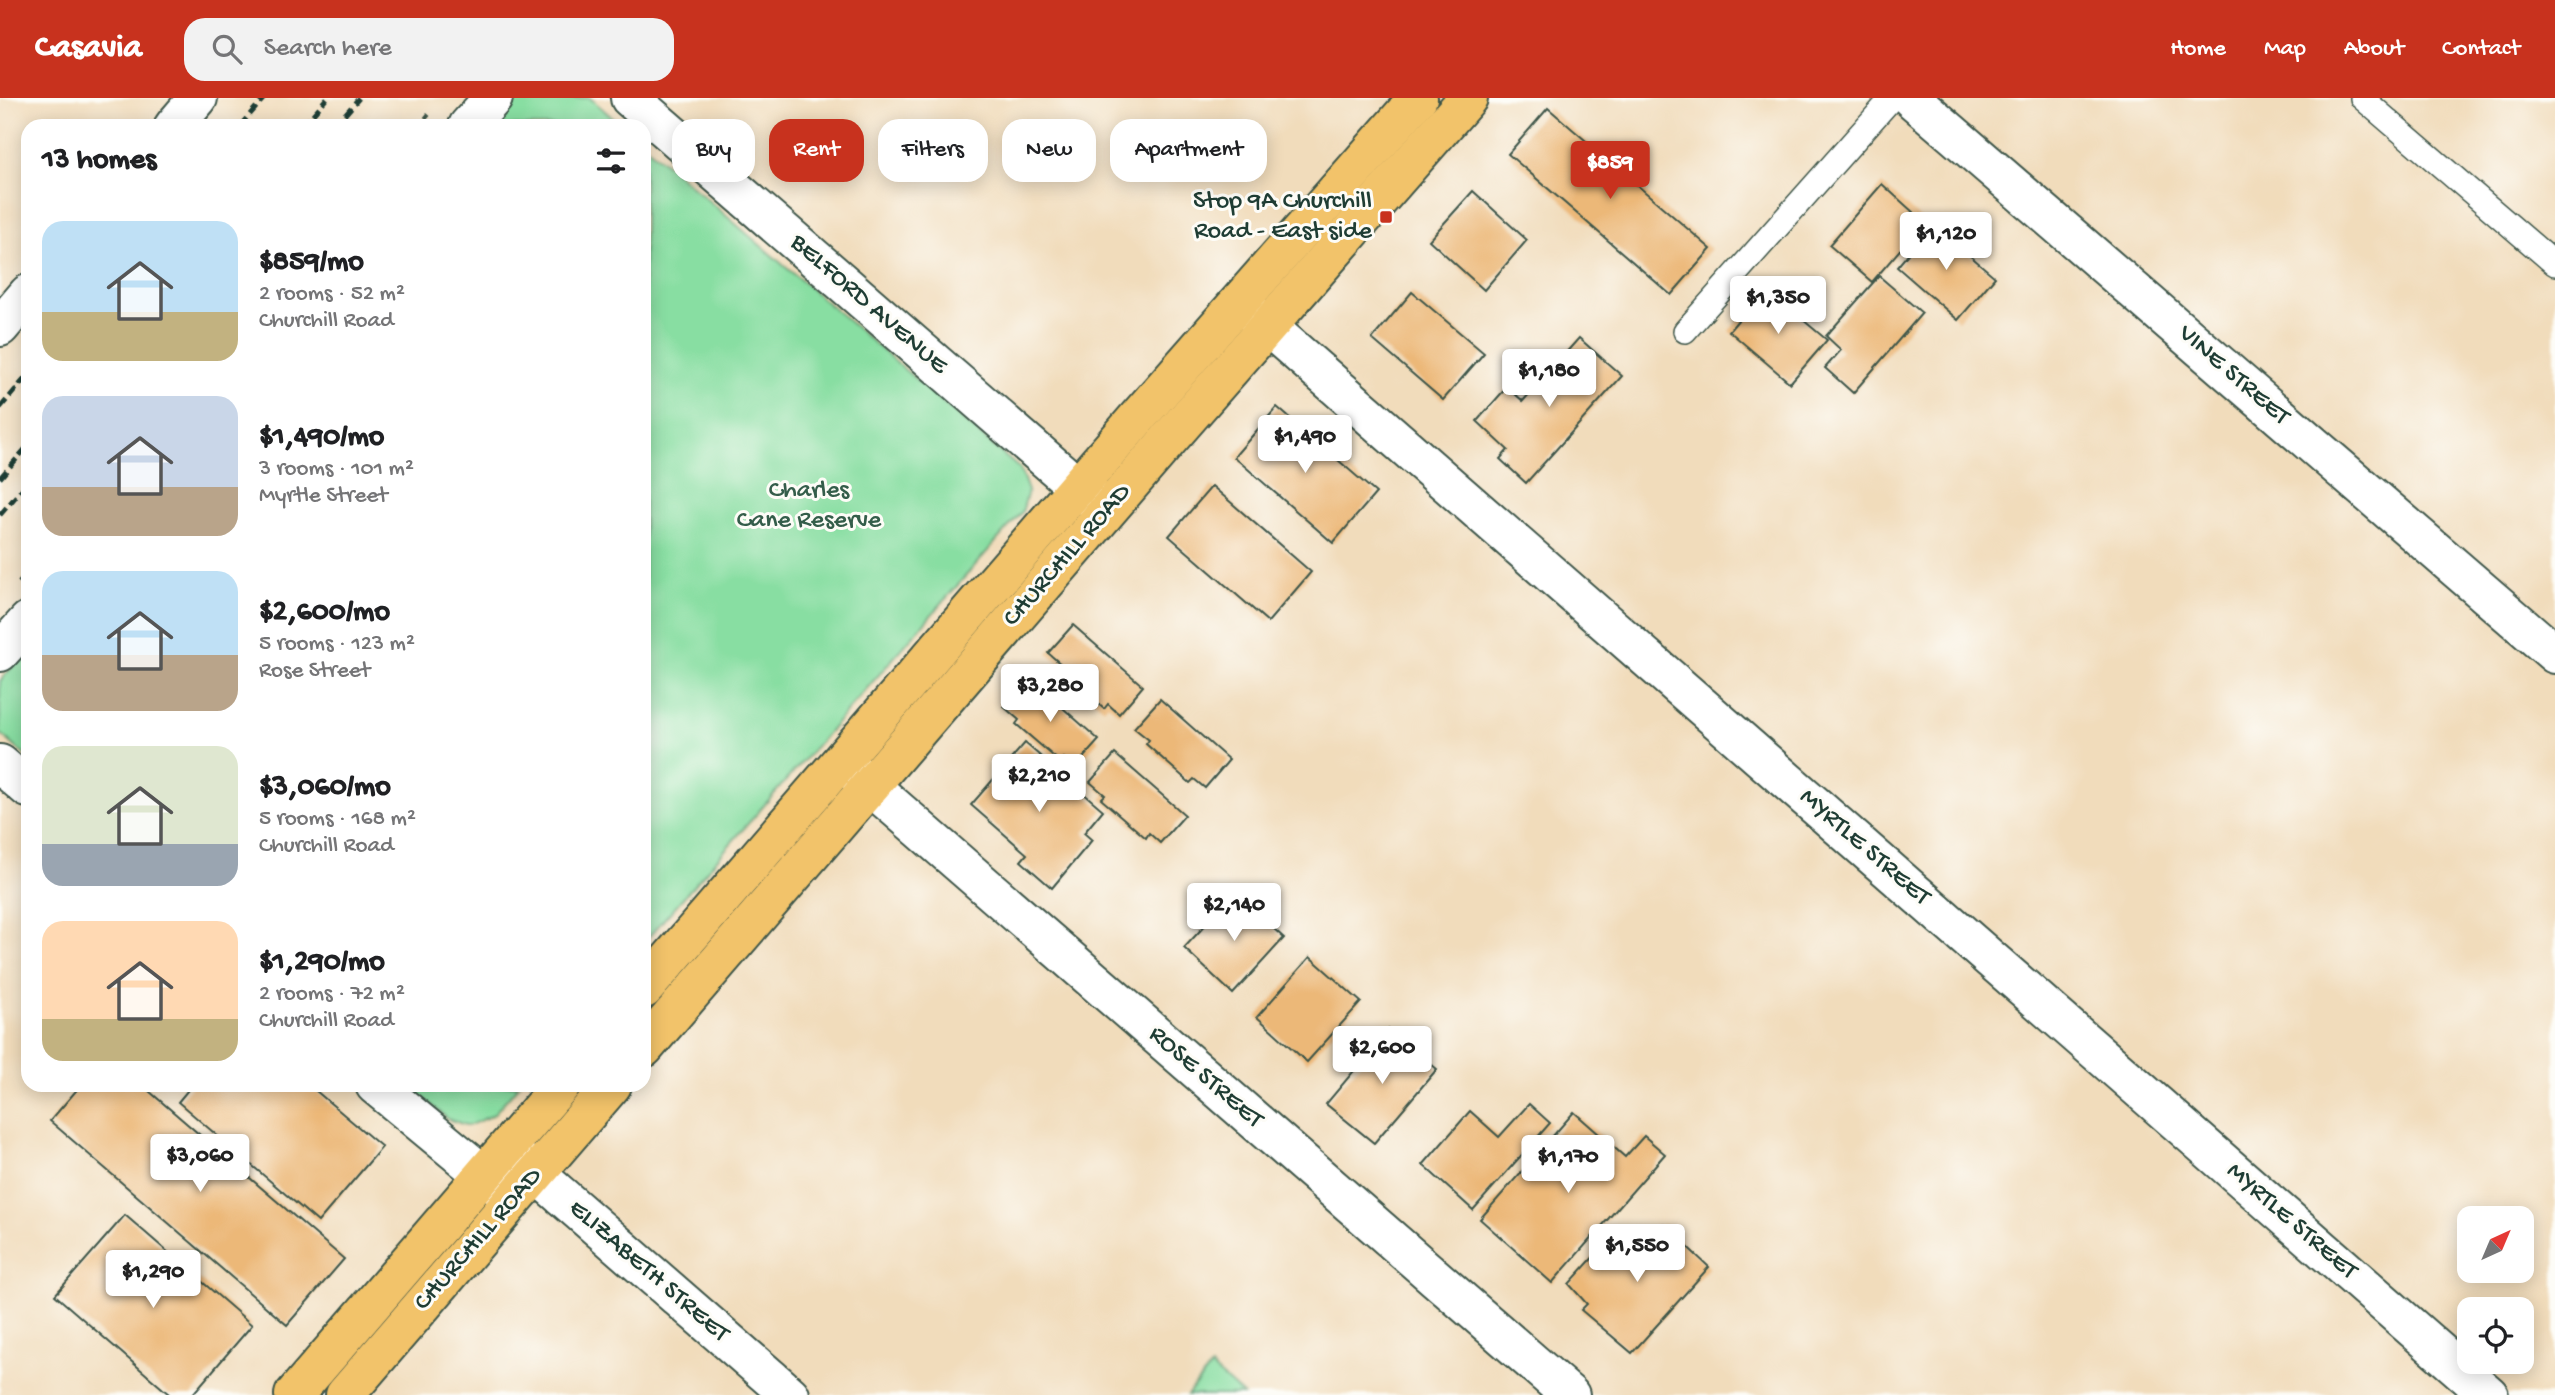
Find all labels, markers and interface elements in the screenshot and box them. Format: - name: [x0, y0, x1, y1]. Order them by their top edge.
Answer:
- search box: [184, 18, 674, 81]
- text: Casavia: [35, 30, 142, 68]
- icon: search: [208, 30, 246, 68]
- text: Search here: [264, 34, 392, 65]
- text: Home: [2170, 35, 2226, 64]
- text: Map: [2264, 35, 2306, 64]
- text: About: [2344, 35, 2404, 64]
- text: Contact: [2442, 35, 2520, 64]
- chip: Buy: [672, 119, 755, 182]
- chip: Rent: [769, 119, 864, 182]
- chip: Filters: [878, 119, 988, 182]
- chip: New: [1002, 119, 1096, 182]
- chip: Apartment: [1110, 119, 1267, 182]
- pin: $859: [1569, 141, 1651, 201]
- icon: filters: [592, 142, 630, 180]
- text: 13 homes: [42, 144, 156, 179]
- text: $859: [1587, 150, 1633, 177]
- place label: Stop 9A Churchill Road - East side: [1193, 187, 1373, 248]
- marker: Stop 9A Churchill Road - East side: [1378, 209, 1394, 225]
- pin: $1,120: [1889, 212, 2003, 272]
- text: $1,120: [1916, 221, 1976, 248]
- street label: BELFORD AVENUE: [782, 227, 954, 382]
- text: $859/mo: [259, 246, 364, 281]
- icon: home: [98, 249, 182, 333]
- pin: $1,350: [1721, 276, 1835, 336]
- text: 2 rooms · 52 m²: [259, 281, 405, 308]
- text: $1,350: [1746, 285, 1810, 312]
- text: Churchill Road: [259, 308, 394, 335]
- street label: VINE STREET: [2170, 318, 2296, 434]
- pin: $1,180: [1492, 350, 1606, 409]
- text: $1,180: [1518, 358, 1580, 385]
- pin: $1,490: [1248, 416, 1362, 475]
- text: $1,490/mo: [259, 421, 384, 456]
- icon: home: [98, 424, 182, 508]
- text: $1,490: [1274, 424, 1336, 451]
- text: 3 rooms · 101 m²: [259, 456, 414, 483]
- park label: Charles Cane Reserve: [737, 476, 882, 537]
- street label: CHURCHILL ROAD: [997, 478, 1139, 634]
- text: Myrtle Street: [259, 483, 388, 510]
- text: $2,600/mo: [259, 596, 390, 631]
- icon: home: [98, 599, 182, 683]
- text: 5 rooms · 123 m²: [259, 631, 415, 658]
- text: Rose Street: [259, 658, 370, 685]
- pin: $3,280: [993, 664, 1107, 724]
- text: $3,280: [1017, 673, 1083, 700]
- pin: $2,210: [982, 754, 1096, 814]
- text: $2,210: [1008, 763, 1070, 790]
- text: $3,060/mo: [259, 771, 391, 806]
- icon: home: [98, 774, 182, 858]
- street label: MYRTLE STREET: [1792, 783, 1937, 914]
- text: 5 rooms · 168 m²: [259, 806, 416, 833]
- text: Churchill Road: [259, 833, 394, 860]
- pin: $2,140: [1177, 884, 1291, 943]
- text: $2,140: [1203, 892, 1265, 919]
- text: $1,290/mo: [259, 946, 385, 981]
- icon: home: [98, 949, 182, 1033]
- text: 2 rooms · 72 m²: [259, 981, 405, 1008]
- text: Churchill Road: [259, 1008, 394, 1035]
- street label: ROSE STREET: [1141, 1020, 1269, 1137]
- pin: $2,600: [1325, 1026, 1439, 1086]
- text: $2,600: [1349, 1035, 1415, 1062]
- pin: $3,060: [143, 1134, 257, 1194]
- pin: $1,170: [1511, 1136, 1625, 1195]
- text: $3,060: [166, 1143, 234, 1170]
- text: $1,170: [1537, 1144, 1599, 1171]
- street label: MYRTLE STREET: [2219, 1157, 2364, 1288]
- street label: CHURCHILL ROAD: [408, 1162, 550, 1318]
- street label: ELIZABETH STREET: [561, 1194, 735, 1351]
- north arrow: [2457, 1206, 2534, 1283]
- map controls: [2457, 1206, 2534, 1374]
- pin: $1,550: [1580, 1224, 1694, 1284]
- text: $1,550: [1605, 1233, 1669, 1260]
- pin: $1,290: [96, 1250, 210, 1310]
- text: $1,290: [122, 1259, 184, 1286]
- button: locate: [2457, 1297, 2534, 1374]

